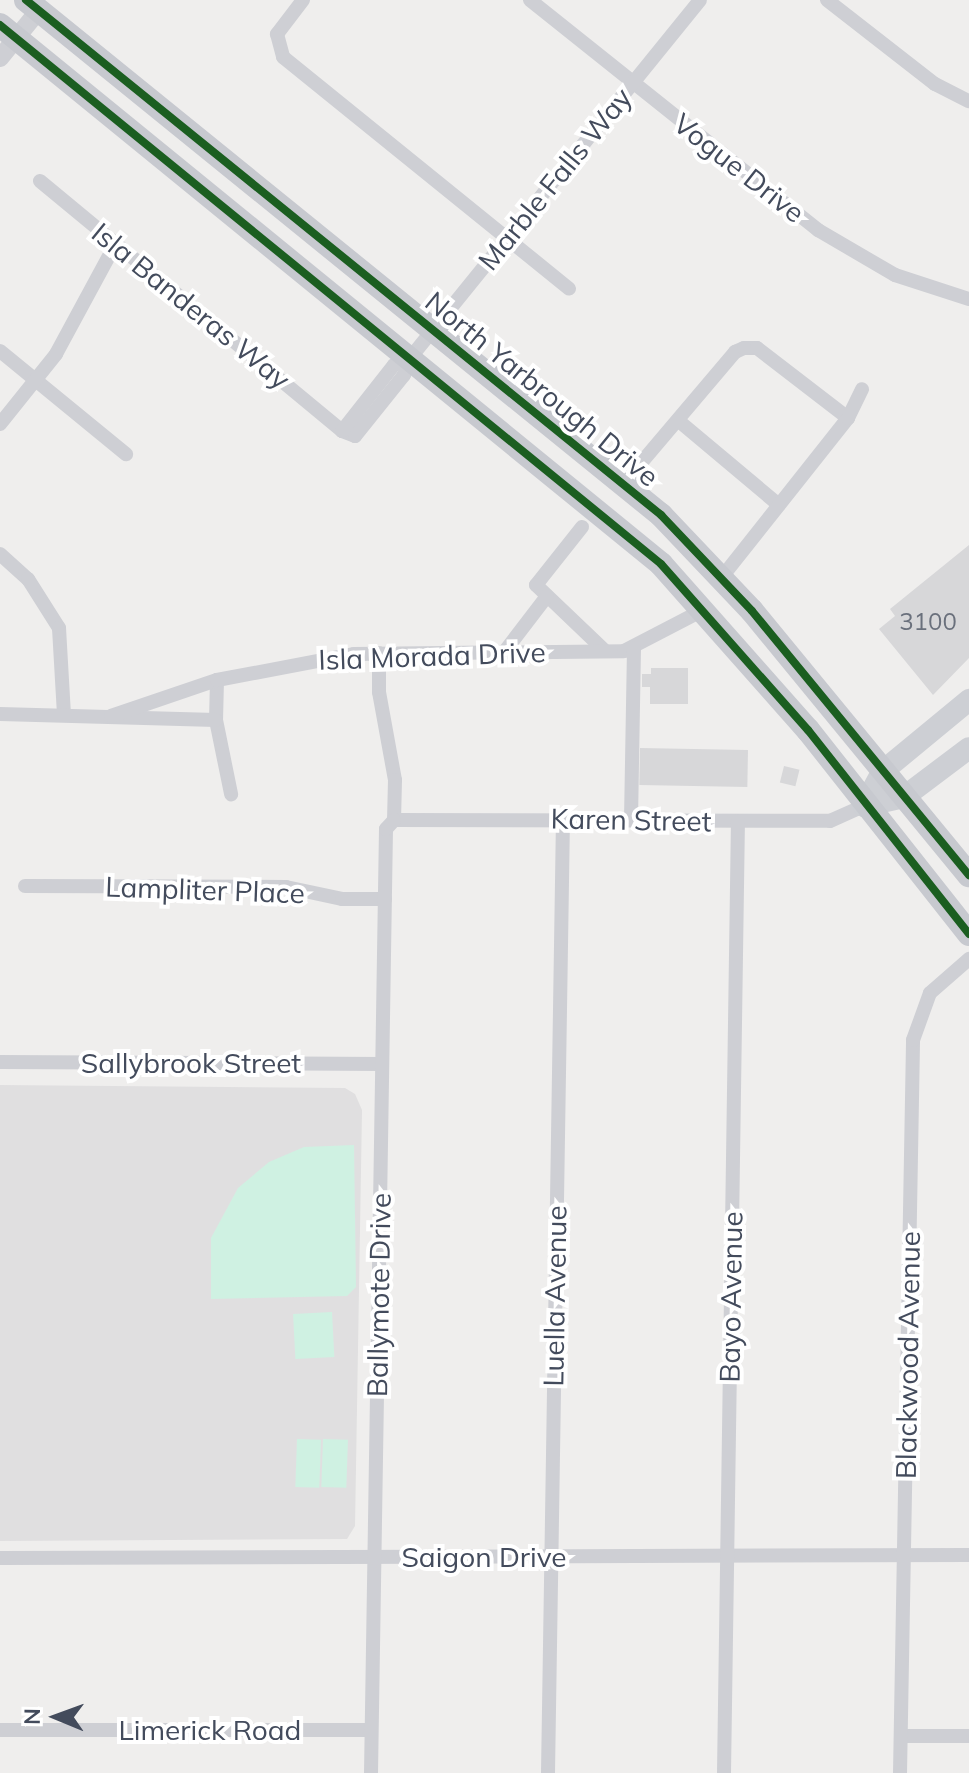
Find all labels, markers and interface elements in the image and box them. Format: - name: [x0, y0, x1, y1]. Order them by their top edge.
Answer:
- street label: Marble Falls Way: [471, 81, 639, 277]
- street label: Vogue Drive: [667, 106, 811, 230]
- street label: Isla Banderas Way: [85, 216, 297, 396]
- street label: North Yarbrough Drive: [419, 285, 665, 493]
- house number: 3100: [899, 608, 957, 636]
- street label: Isla Morada Drive: [318, 635, 546, 677]
- street label: Karen Street: [550, 802, 712, 838]
- street label: Lampliter Place: [105, 870, 305, 910]
- street label: Sallybrook Street: [81, 1046, 301, 1080]
- street label: Ballymote Drive: [360, 1193, 398, 1397]
- street label: Luella Avenue: [537, 1205, 573, 1387]
- street label: Bayo Avenue: [713, 1211, 749, 1383]
- street label: Blackwood Avenue: [889, 1231, 927, 1479]
- street label: Saigon Drive: [401, 1540, 567, 1574]
- north arrow: [16, 1677, 96, 1757]
- text: N: [18, 1708, 46, 1725]
- street label: Limerick Road: [119, 1713, 301, 1747]

